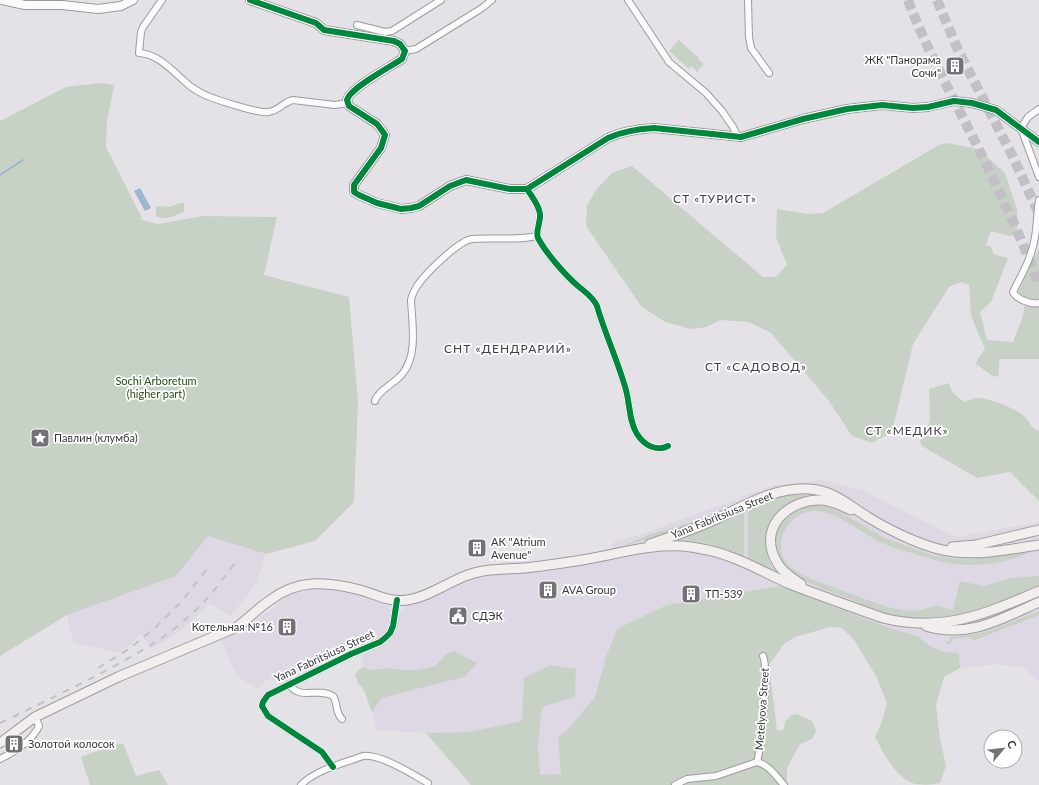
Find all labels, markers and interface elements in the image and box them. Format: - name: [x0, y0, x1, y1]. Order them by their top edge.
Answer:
- place label: ЖК "Панорама Сочи": [865, 53, 941, 79]
- building icon: ЖК "Панорама Сочи": [944, 55, 966, 77]
- district label: СТ «ТУРИСТ»: [673, 191, 757, 206]
- district label: СНТ «ДЕНДРАРИЙ»: [444, 341, 572, 356]
- district label: СТ «САДОВОД»: [705, 359, 807, 374]
- park label: Sochi Arboretum (higher part): [115, 374, 197, 400]
- district label: СТ «МЕДИК»: [865, 423, 949, 438]
- place icon: Павлин (клумба): [29, 427, 51, 449]
- place label: Павлин (клумба): [54, 431, 138, 444]
- street label: Yana Fabritsiusa Street: [669, 488, 775, 541]
- place label: АК "Atrium Avenue": [491, 535, 546, 561]
- building icon: АК "Atrium Avenue": [466, 537, 488, 559]
- building icon: AVA Group: [537, 579, 559, 601]
- place label: AVA Group: [562, 583, 616, 596]
- building icon: ТП-539: [680, 583, 702, 605]
- place label: ТП-539: [705, 587, 743, 600]
- public building icon: СДЭК: [447, 605, 469, 627]
- place label: СДЭК: [472, 609, 503, 622]
- building icon: Котельная №16: [276, 616, 298, 638]
- place label: Котельная №16: [192, 620, 273, 633]
- street label: Yana Fabritsiusa Street: [272, 627, 376, 684]
- street label: Metelyova Street: [752, 667, 771, 751]
- north arrow: [983, 729, 1023, 769]
- building icon: Золотой колосок: [3, 733, 25, 755]
- place label: Золотой колосок: [28, 737, 115, 750]
- text: С: [1005, 738, 1020, 751]

